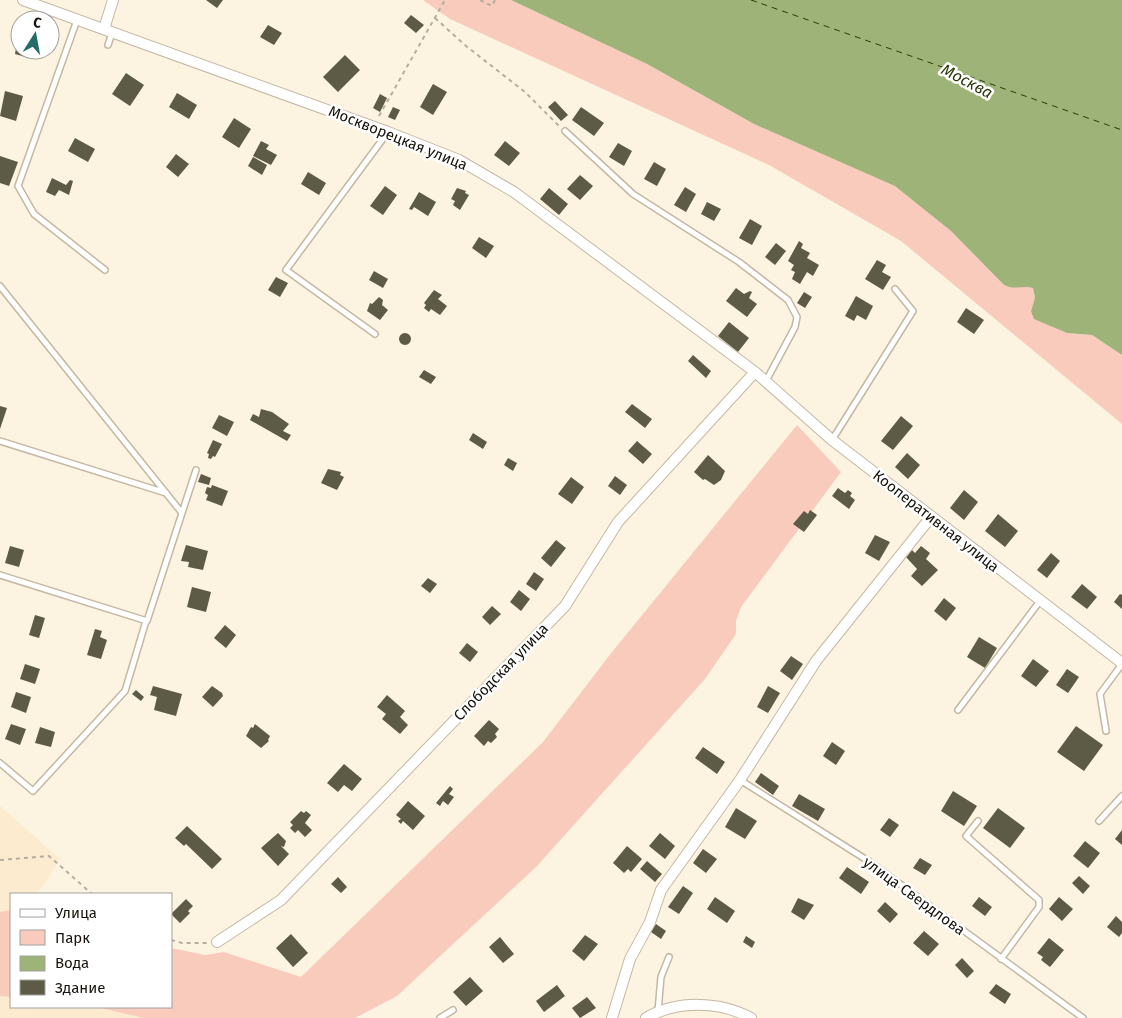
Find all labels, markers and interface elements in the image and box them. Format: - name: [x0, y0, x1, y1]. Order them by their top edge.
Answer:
- north arrow: [10, 10, 60, 60]
- text: С: [32, 14, 43, 32]
- water label: Москва: [938, 60, 996, 102]
- street label: Москворецкая улица: [326, 102, 470, 174]
- street label: Кооперативная улица: [869, 466, 1003, 576]
- street label: Слободская улица: [450, 620, 552, 724]
- street label: улица Свердлова: [860, 853, 968, 939]
- legend: [10, 893, 172, 1008]
- text: Улица: [55, 904, 97, 922]
- text: Парк: [55, 929, 90, 947]
- text: Вода: [55, 954, 89, 972]
- text: Здание: [55, 979, 105, 997]

